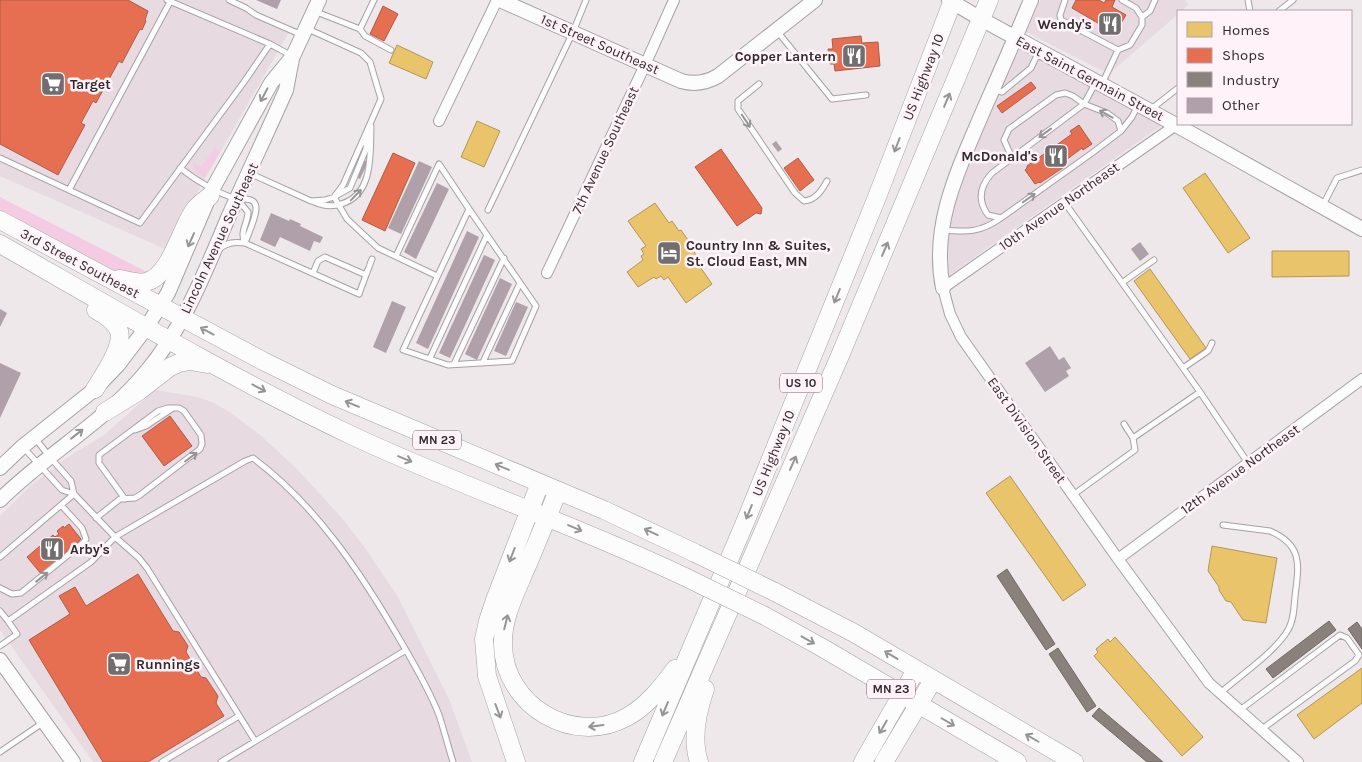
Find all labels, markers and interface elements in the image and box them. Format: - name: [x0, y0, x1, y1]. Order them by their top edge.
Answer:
- legend: [1177, 10, 1352, 125]
- street label: 1st Street Southeast: [538, 11, 662, 78]
- restaurant icon: Wendy's: [1097, 11, 1123, 37]
- place label: Wendy's: [1038, 16, 1092, 33]
- text: Homes: [1222, 21, 1270, 39]
- street label: US Highway 10: [899, 31, 948, 123]
- street label: East Saint Germain Street: [1013, 32, 1167, 125]
- restaurant icon: Copper Lantern: [841, 43, 867, 69]
- text: Shops: [1222, 46, 1265, 64]
- place label: Copper Lantern: [735, 48, 836, 65]
- supermarket icon: Target: [40, 71, 66, 97]
- text: Industry: [1222, 71, 1279, 89]
- place label: Target: [70, 76, 111, 93]
- street label: 7th Avenue Southeast: [568, 84, 642, 217]
- one-way arrow: [259, 87, 268, 102]
- one-way arrow: [944, 92, 953, 107]
- text: Other: [1222, 96, 1260, 114]
- one-way arrow: [1100, 108, 1114, 118]
- one-way arrow: [741, 113, 751, 127]
- one-way arrow: [1039, 128, 1053, 139]
- one-way arrow: [892, 137, 901, 152]
- restaurant icon: McDonald's: [1043, 143, 1069, 169]
- place label: McDonald's: [961, 148, 1038, 165]
- street label: 10th Avenue Northeast: [996, 158, 1123, 254]
- street label: Lincoln Avenue Southeast: [177, 160, 262, 317]
- one-way arrow: [349, 189, 361, 202]
- one-way arrow: [1022, 193, 1036, 203]
- street label: 3rd Street Southeast: [17, 225, 142, 302]
- one-way arrow: [185, 232, 195, 247]
- place label: Country Inn & Suites, St. Cloud East, MN: [686, 237, 831, 270]
- hotel icon: Country Inn & Suites, St. Cloud East, MN: [656, 240, 682, 266]
- one-way arrow: [881, 242, 890, 257]
- one-way arrow: [832, 288, 841, 303]
- one-way arrow: [200, 326, 215, 336]
- road number: US 10: [780, 373, 822, 392]
- street label: East Division Street: [984, 374, 1070, 487]
- one-way arrow: [251, 383, 266, 393]
- one-way arrow: [345, 399, 360, 409]
- street label: US Highway 10: [748, 408, 798, 499]
- street label: 12th Avenue Northeast: [1178, 421, 1303, 518]
- one-way arrow: [70, 429, 83, 440]
- road number: MN 23: [413, 430, 461, 450]
- one-way arrow: [184, 452, 197, 463]
- one-way arrow: [397, 454, 412, 464]
- one-way arrow: [789, 456, 799, 471]
- one-way arrow: [495, 462, 510, 472]
- one-way arrow: [744, 504, 753, 519]
- one-way arrow: [567, 524, 582, 533]
- one-way arrow: [644, 527, 659, 537]
- restaurant icon: Arby's: [39, 536, 65, 562]
- place label: Arby's: [70, 541, 110, 558]
- one-way arrow: [507, 548, 516, 563]
- one-way arrow: [35, 572, 48, 583]
- one-way arrow: [502, 615, 511, 631]
- one-way arrow: [800, 635, 815, 645]
- one-way arrow: [884, 649, 898, 659]
- supermarket icon: Runnings: [106, 651, 132, 677]
- place label: Runnings: [136, 656, 200, 673]
- road number: MN 23: [867, 680, 915, 699]
- one-way arrow: [660, 701, 670, 716]
- one-way arrow: [494, 703, 503, 718]
- one-way arrow: [940, 717, 955, 727]
- one-way arrow: [878, 720, 888, 734]
- one-way arrow: [588, 721, 604, 731]
- one-way arrow: [1024, 733, 1039, 743]

